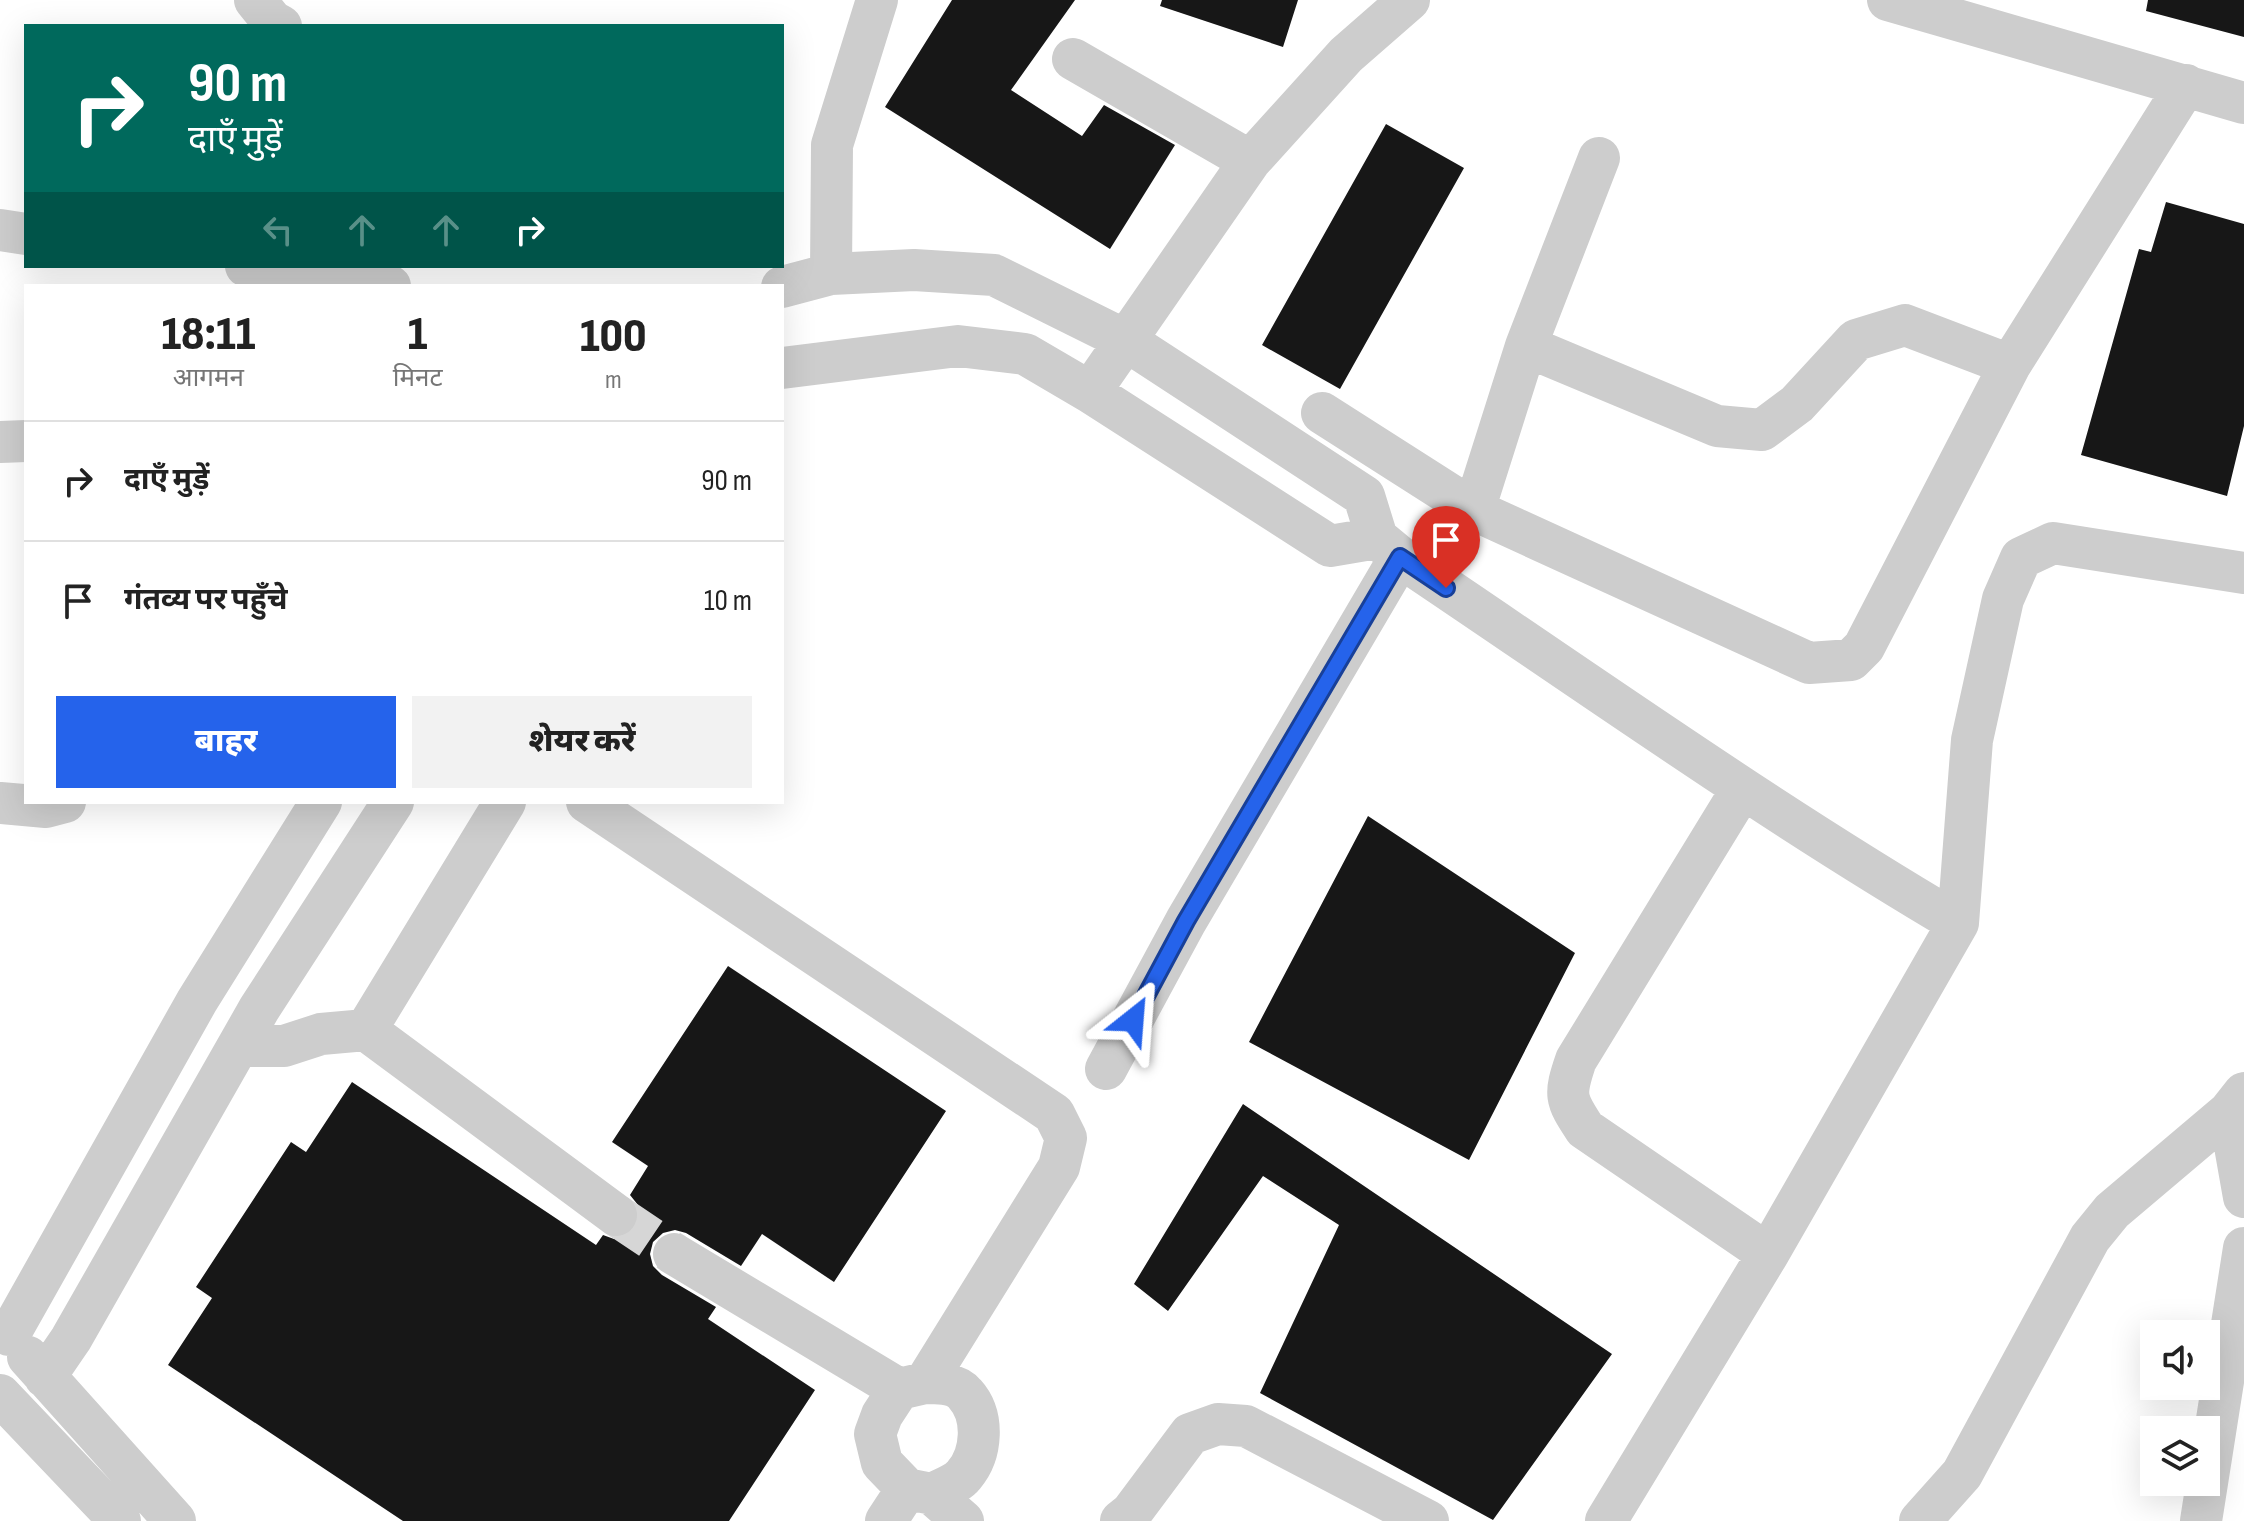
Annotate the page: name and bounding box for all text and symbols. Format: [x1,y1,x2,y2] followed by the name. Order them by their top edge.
[188,51,287,118] text: 90 m
[56,56,160,160] icon: right
[188,119,283,162] text: दाएँ मुड़ें
[256,208,300,252] icon: left
[340,208,384,252] icon: ahead
[424,208,468,252] icon: ahead
[508,208,552,252] icon: right
[161,306,255,363] text: 18:11
[408,306,427,363] text: 1
[580,308,647,365] text: 100
[173,363,244,394] text: आगमन
[393,363,443,394] text: मिनट
[605,365,622,396] text: m
[56,459,100,503] icon: right
[124,462,209,498] text: दाएँ मुड़ें
[701,463,752,499] text: 90 m
[1412,506,1480,588] pin
[1424,518,1468,562] icon: arrive
[56,579,100,623] icon: arrive
[124,582,288,618] text: गंतव्य पर पहुँचे
[704,583,752,619] text: 10 m
[56,696,396,788] button: बाहर
[412,696,752,788] button: शेयर करें
[1091,978,1175,1062] position arrow
[2140,1320,2220,1496] map controls
[2140,1320,2220,1400] button: sound
[2140,1416,2220,1496] button: layers

